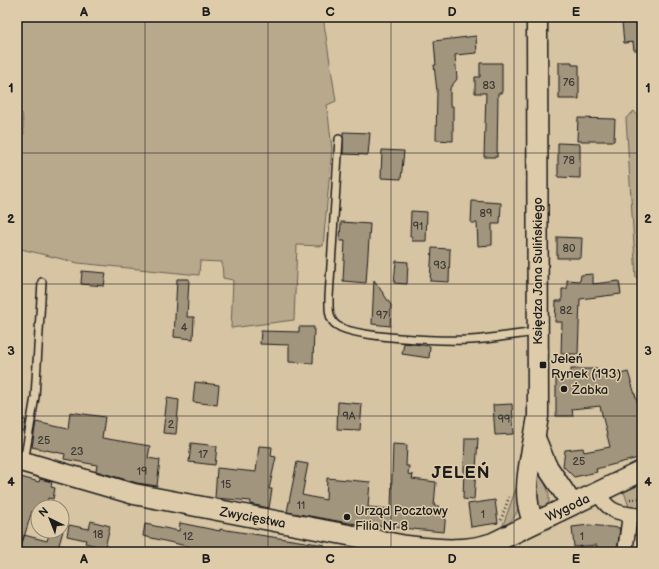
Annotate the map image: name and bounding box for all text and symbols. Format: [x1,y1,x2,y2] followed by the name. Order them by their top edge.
[79,4,88,20] text: A
[201,4,211,20] text: B
[325,4,335,20] text: C
[447,4,457,20] text: D
[572,4,581,20] text: E
[563,76,575,89] house number: 76
[482,79,496,92] house number: 83
[8,80,14,96] text: 1
[645,80,651,96] text: 1
[563,154,575,167] house number: 78
[530,197,546,345] street label: Księdza Jana Sulińskiego
[480,207,492,220] house number: 89
[7,211,15,227] text: 2
[644,211,652,227] text: 2
[413,220,423,233] house number: 91
[563,242,576,255] house number: 80
[433,259,447,272] house number: 93
[560,304,573,317] house number: 82
[376,309,388,322] house number: 97
[181,321,188,334] house number: 4
[7,343,15,359] text: 3
[644,343,652,359] text: 3
[551,351,621,382] place label: Jeleń Rynek (193)
[538,360,548,370] marker: Jeleń Rynek (193)
[571,382,608,398] place label: Żabka
[559,384,569,394] marker: Żabka
[342,410,356,423] house number: 9A
[498,413,510,426] house number: 99
[168,418,175,431] house number: 2
[38,434,50,447] house number: 25
[70,445,84,458] house number: 23
[198,448,208,461] house number: 17
[573,455,585,468] house number: 25
[432,461,490,483] district label: JELEŃ
[137,465,147,478] house number: 19
[7,474,15,490] text: 4
[644,474,652,490] text: 4
[221,478,231,491] house number: 15
[543,491,592,525] street label: Wygoda
[30,499,70,539] north arrow
[297,499,305,512] house number: 11
[218,503,287,532] street label: Zwycięstwa
[355,503,448,534] place label: Urząd Pocztowy Filia Nr 8
[36,504,51,520] text: N
[481,508,485,521] house number: 1
[342,512,352,522] marker: Urząd Pocztowy Filia Nr 8
[93,528,103,541] house number: 18
[183,530,194,543] house number: 12
[580,530,584,543] house number: 1
[79,551,88,567] text: A
[201,551,211,567] text: B
[325,551,335,567] text: C
[447,551,457,567] text: D
[572,551,581,567] text: E

